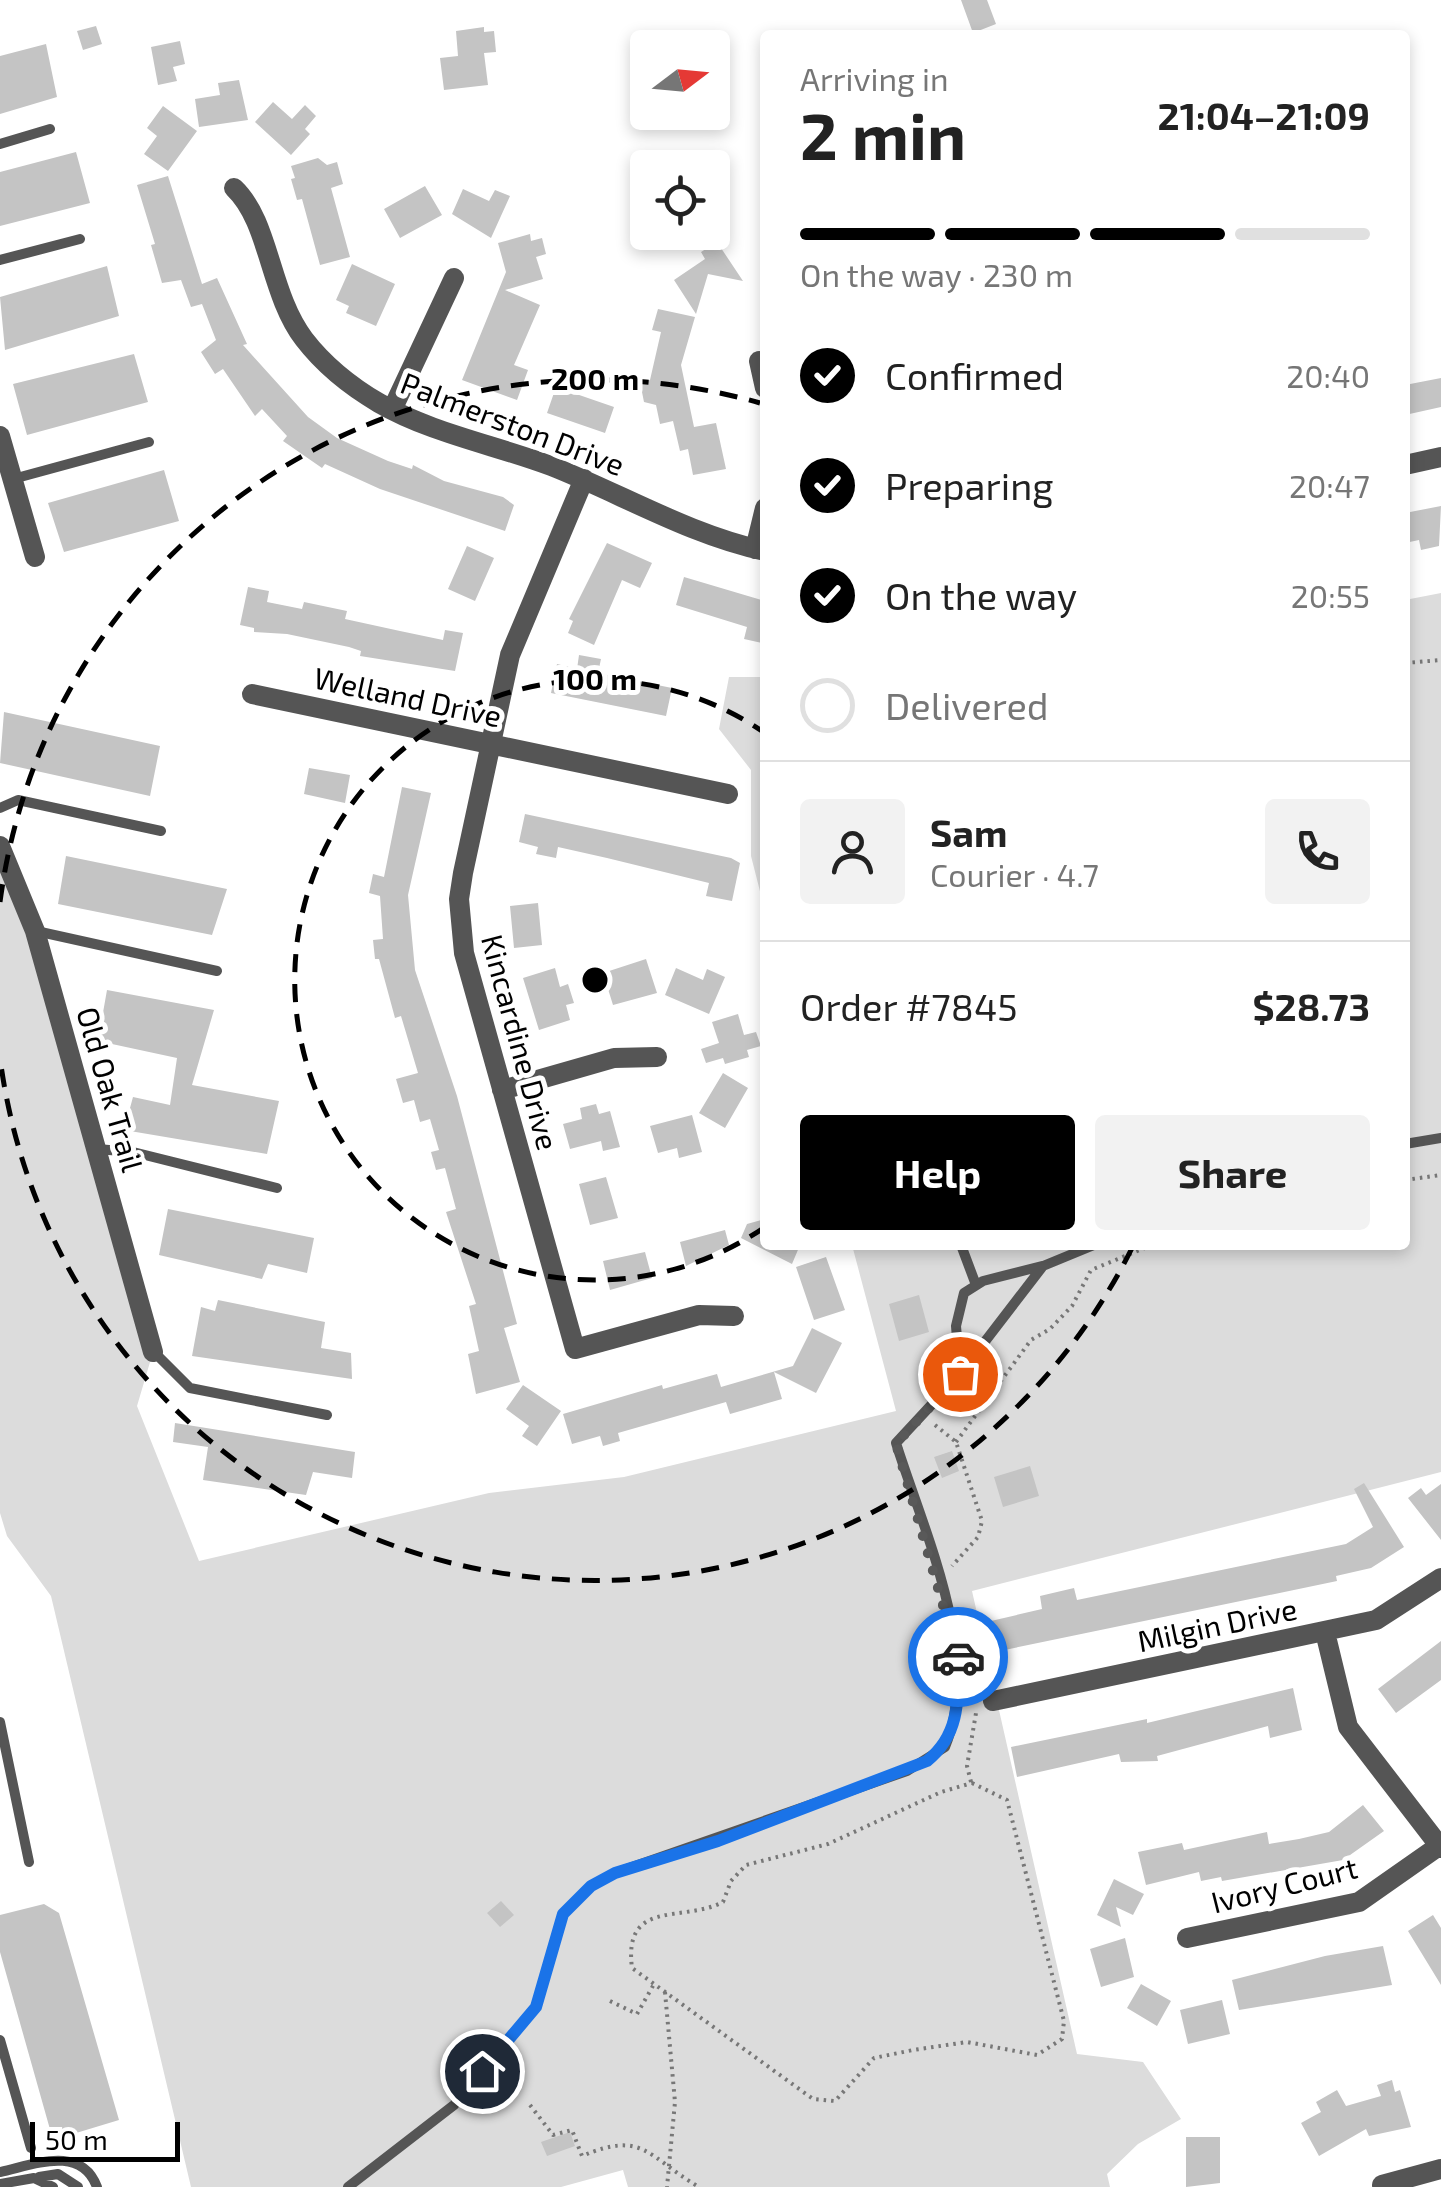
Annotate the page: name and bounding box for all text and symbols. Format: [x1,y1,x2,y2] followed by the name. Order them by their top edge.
[630,30,730,130] north arrow
[630,30,730,250] map controls
[800,59,949,97] text: Arriving in
[1158,92,1370,138] text: 21:04–21:09
[800,95,966,173] text: 2 min
[630,150,730,250] button: locate
[800,255,1073,293] text: On the way · 230 m
[800,348,855,403] icon: check
[885,352,1064,398] text: Confirmed
[1286,356,1370,394] text: 20:40
[551,360,639,396] text: 200 m
[396,364,630,482] street label: Palmerston Drive
[800,458,855,513] icon: check
[885,462,1053,508] text: Preparing
[1289,466,1370,504] text: 20:47
[800,568,855,623] icon: check
[885,572,1077,618] text: On the way
[1291,576,1370,614] text: 20:55
[311,659,505,733] street label: Welland Drive
[553,660,637,696] text: 100 m
[885,682,1049,728] text: Delivered
[800,799,905,904] button: person
[1265,799,1370,904] button: phone
[930,809,1007,855] text: Sam
[930,855,1099,893] text: Courier · 4.7
[475,930,567,1154] street label: Kincardine Drive
[577,962,613,998] centre of rings
[800,983,1018,1029] text: Order #7845
[1253,983,1370,1029] text: $28.73
[70,1002,152,1176] street label: Old Oak Trail
[800,1115,1075,1230] button: Help
[1095,1115,1370,1230] button: Share
[918,1332,1003,1417] pin
[933,1347,988,1402] icon: bag
[1134,1590,1300,1658] street label: Milgin Drive
[908,1607,1008,1707] courier
[931,1630,986,1685] icon: car
[1207,1848,1361,1920] street label: Ivory Court
[440,2029,525,2114] pin
[455,2044,510,2099] icon: home
[30,2117,180,2162] scale bar
[45,2122,108,2156] text: 50 m

